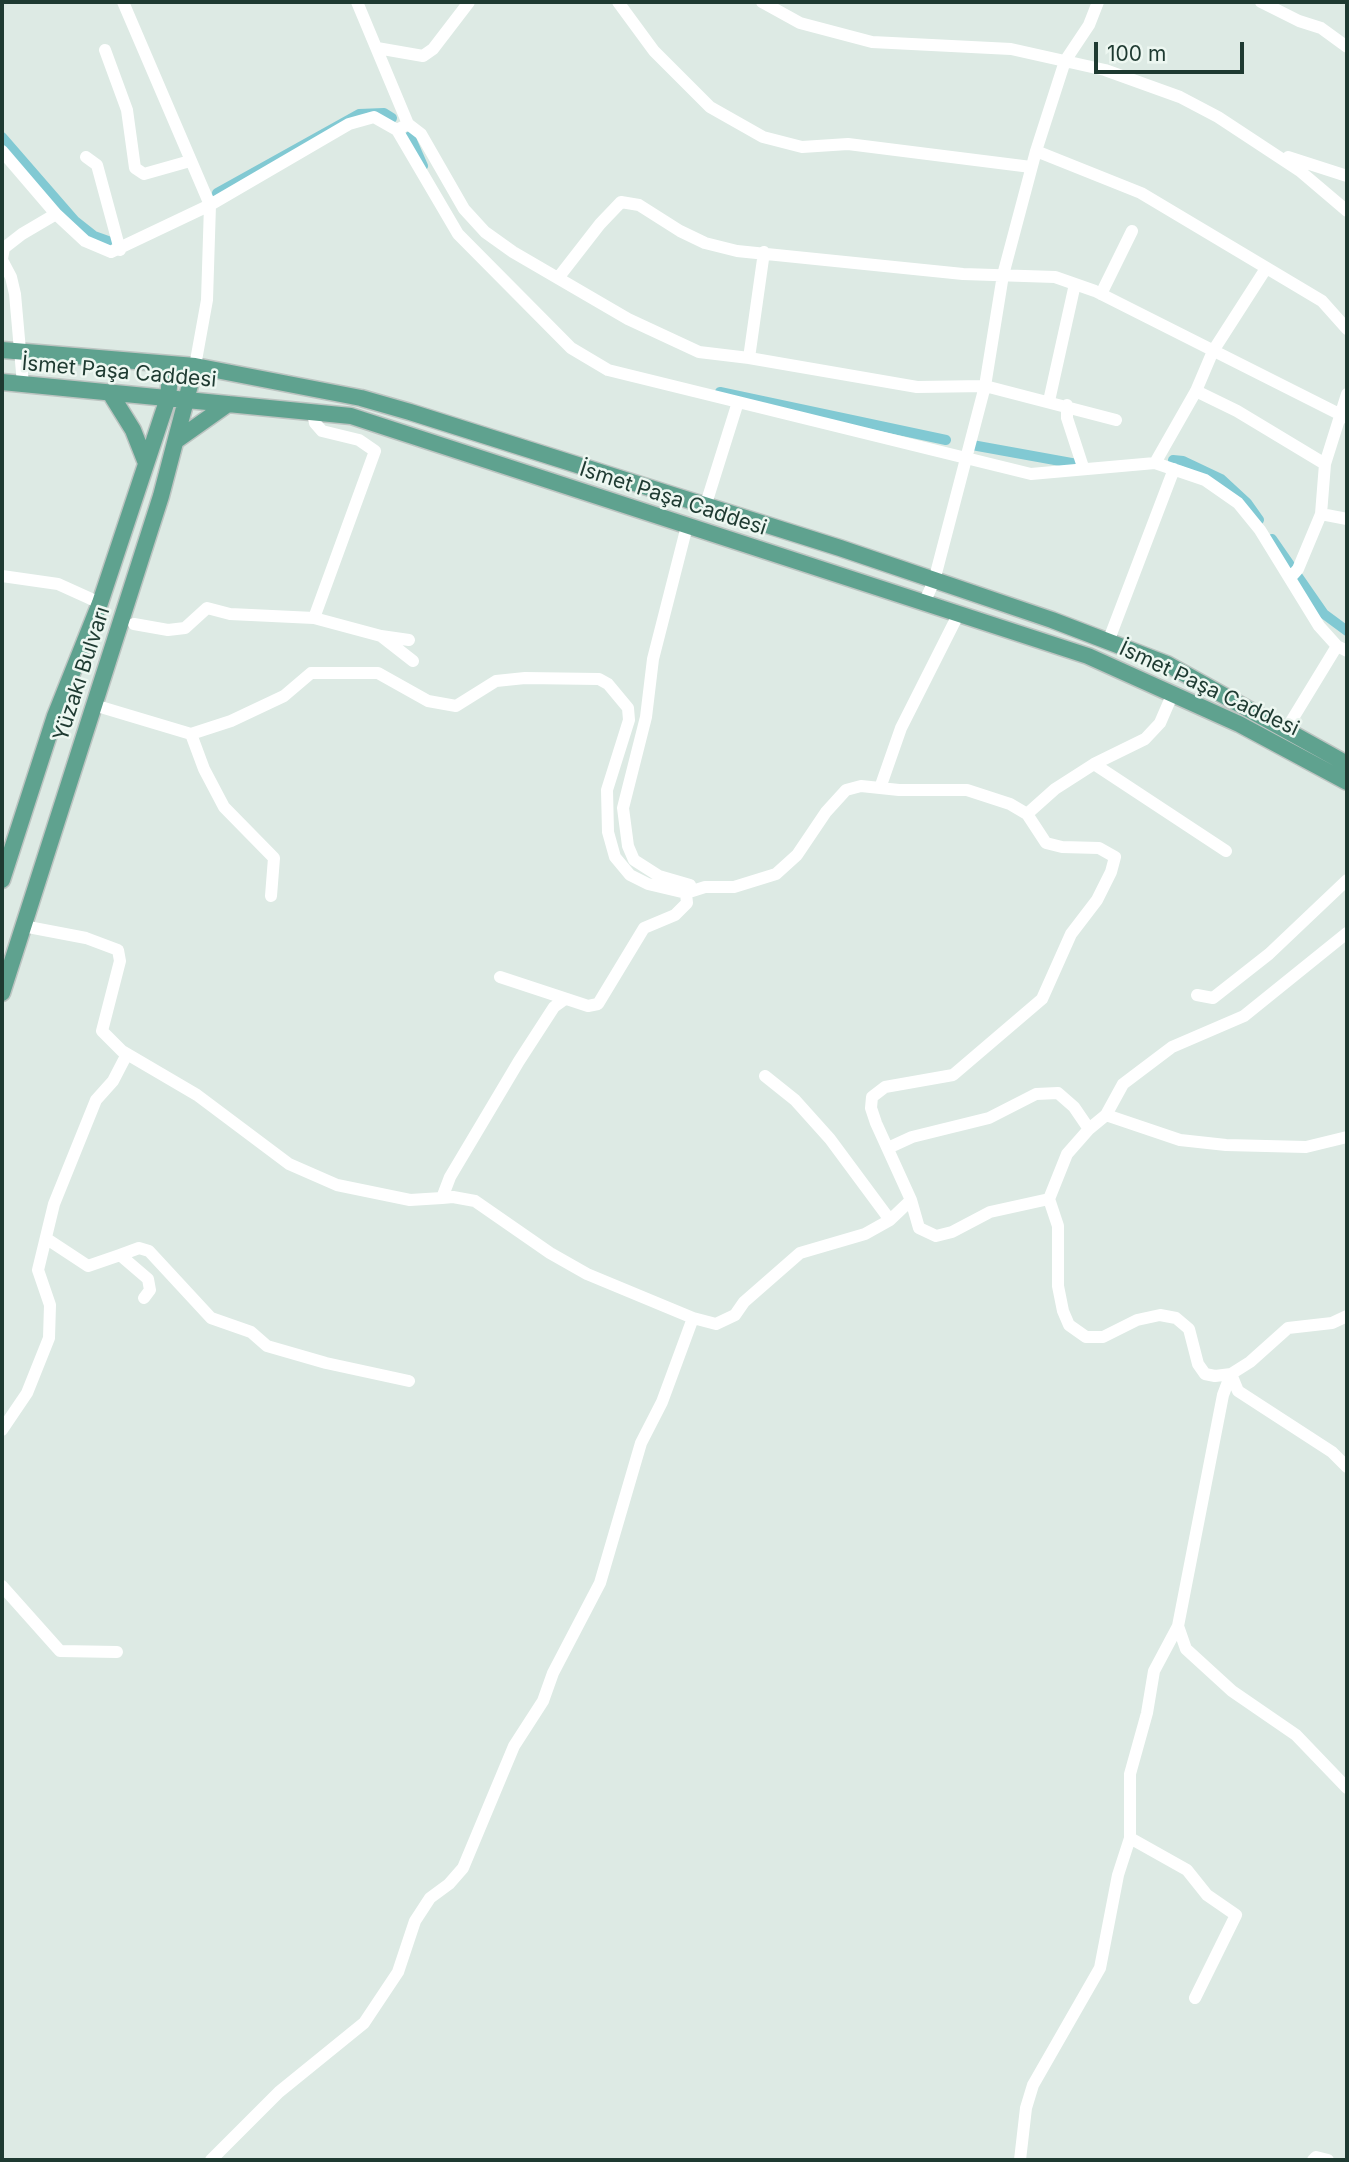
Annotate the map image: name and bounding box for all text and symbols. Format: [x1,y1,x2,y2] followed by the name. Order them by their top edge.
[1097,28,1248,72] scale bar
[1107,41,1166,66] text: 100 m
[21,351,217,393] street label: İsmet Paşa Caddesi
[576,457,770,541] street label: İsmet Paşa Caddesi
[48,604,116,744] street label: Yüzakı Bulvarı
[1115,636,1303,742] street label: İsmet Paşa Caddesi

